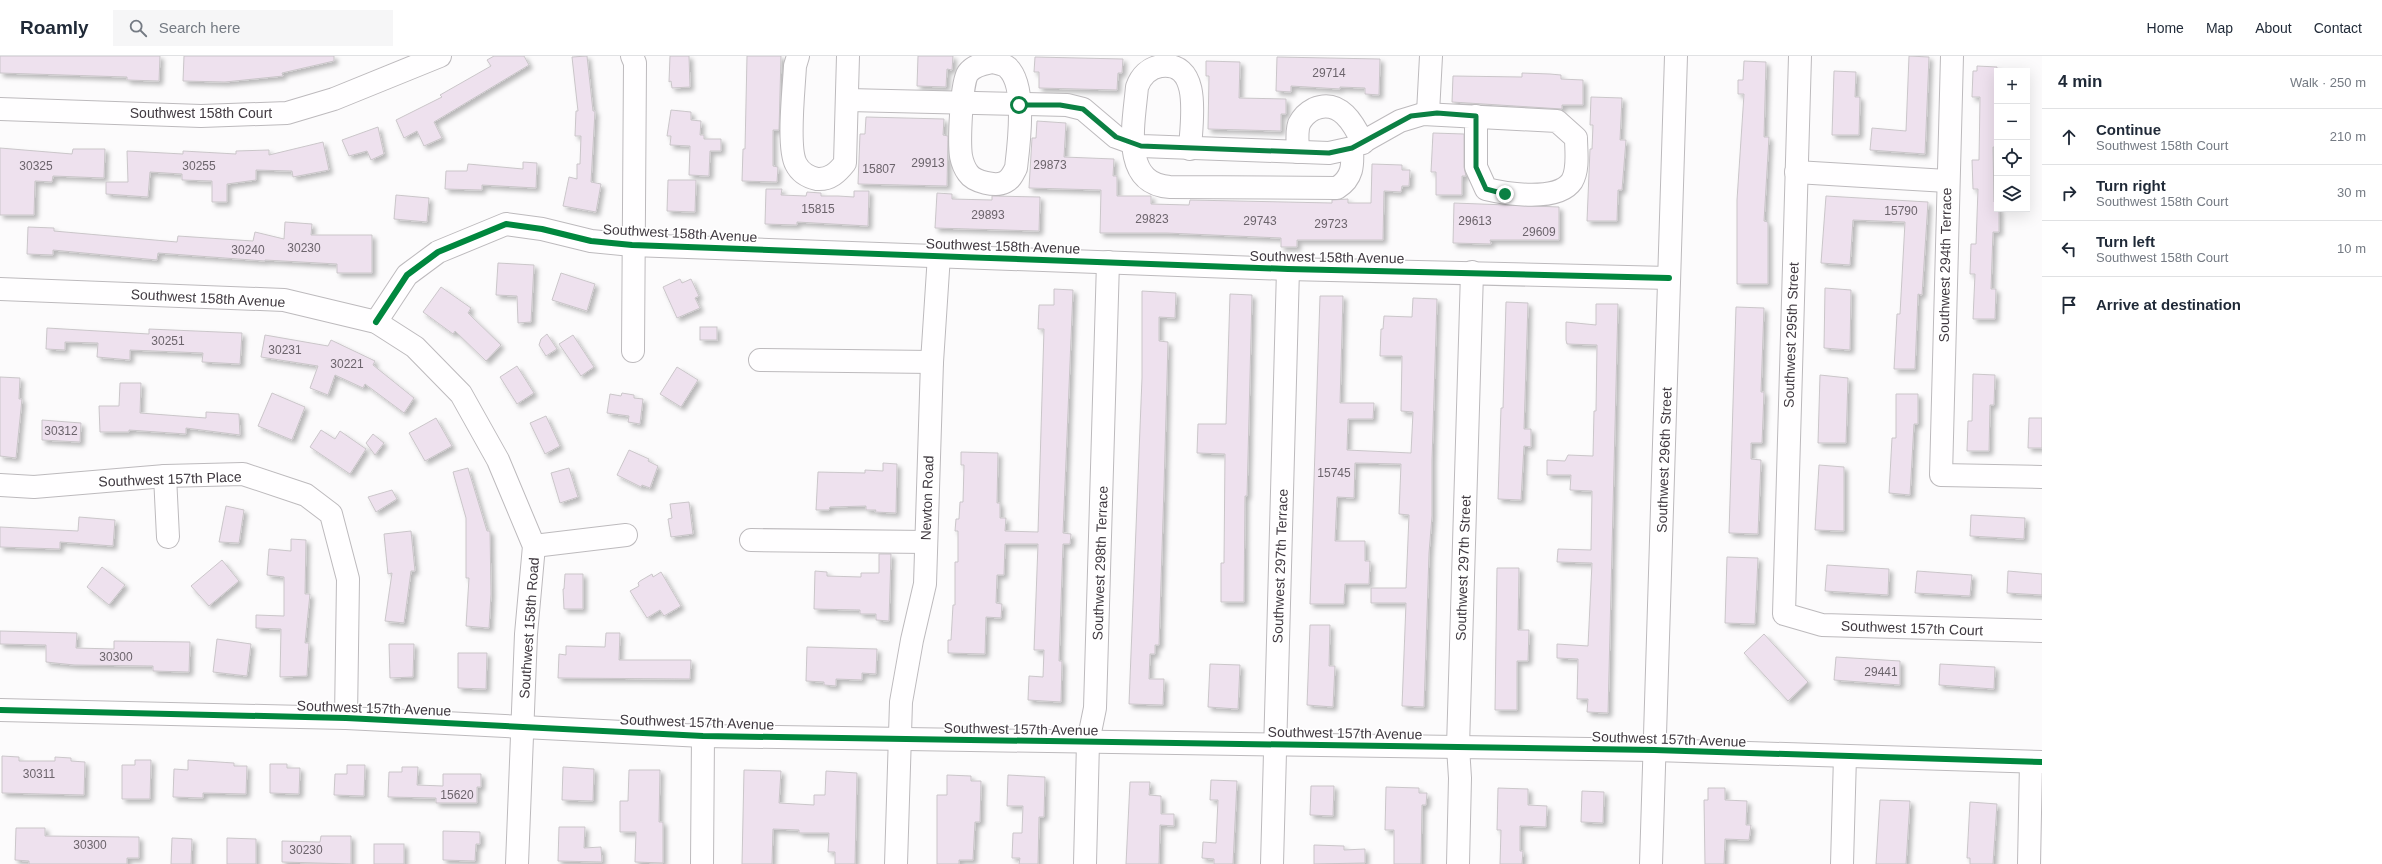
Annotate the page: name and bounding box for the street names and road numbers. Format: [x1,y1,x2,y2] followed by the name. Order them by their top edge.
[130,105,272,121] street label: Southwest 158th Court
[1936,187,1954,342] street label: Southwest 294th Terrace
[602,221,758,245] street label: Southwest 158th Avenue
[925,235,1081,257] street label: Southwest 158th Avenue
[1250,248,1405,266] street label: Southwest 158th Avenue
[1780,262,1802,408] street label: Southwest 295th Street
[130,286,286,310] street label: Southwest 158th Avenue
[1653,387,1675,533] street label: Southwest 296th Street
[918,455,936,541] street label: Newton Road
[98,468,242,489] street label: Southwest 157th Place
[1089,485,1111,641] street label: Southwest 298th Terrace
[1269,488,1291,644] street label: Southwest 297th Terrace
[1452,495,1474,641] street label: Southwest 297th Street
[516,557,542,699] street label: Southwest 158th Road
[1841,618,1984,638] street label: Southwest 157th Court
[296,697,452,719] street label: Southwest 157th Avenue
[619,711,775,733] street label: Southwest 157th Avenue
[944,720,1099,738] street label: Southwest 157th Avenue
[1268,724,1423,742] street label: Southwest 157th Avenue
[1591,728,1747,750] street label: Southwest 157th Avenue

